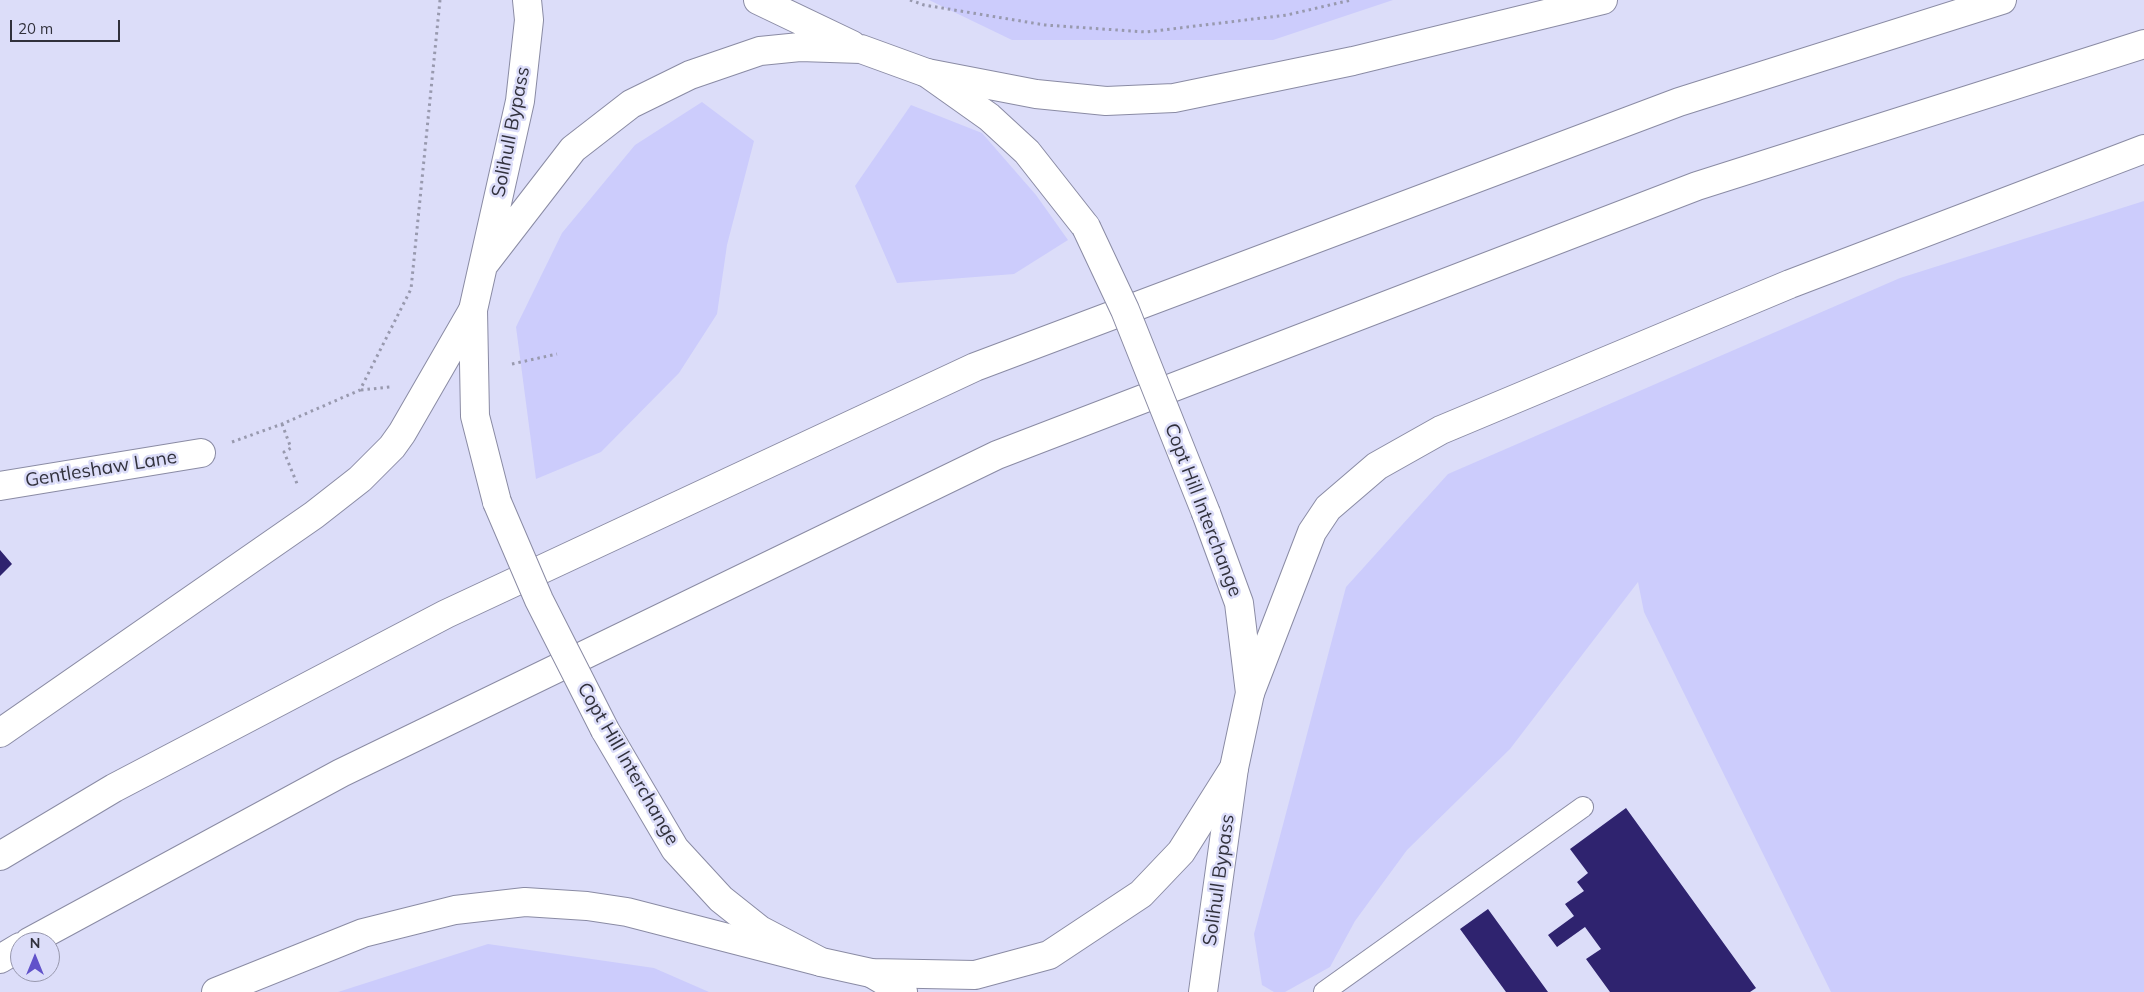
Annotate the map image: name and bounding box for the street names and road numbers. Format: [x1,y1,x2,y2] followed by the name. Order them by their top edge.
[487,65,535,199] street label: Solihull Bypass
[1159,420,1247,600] street label: Copt Hill Interchange
[23,446,179,492] street label: Gentleshaw Lane
[572,679,684,849] street label: Copt Hill Interchange
[1198,813,1240,947] street label: Solihull Bypass

